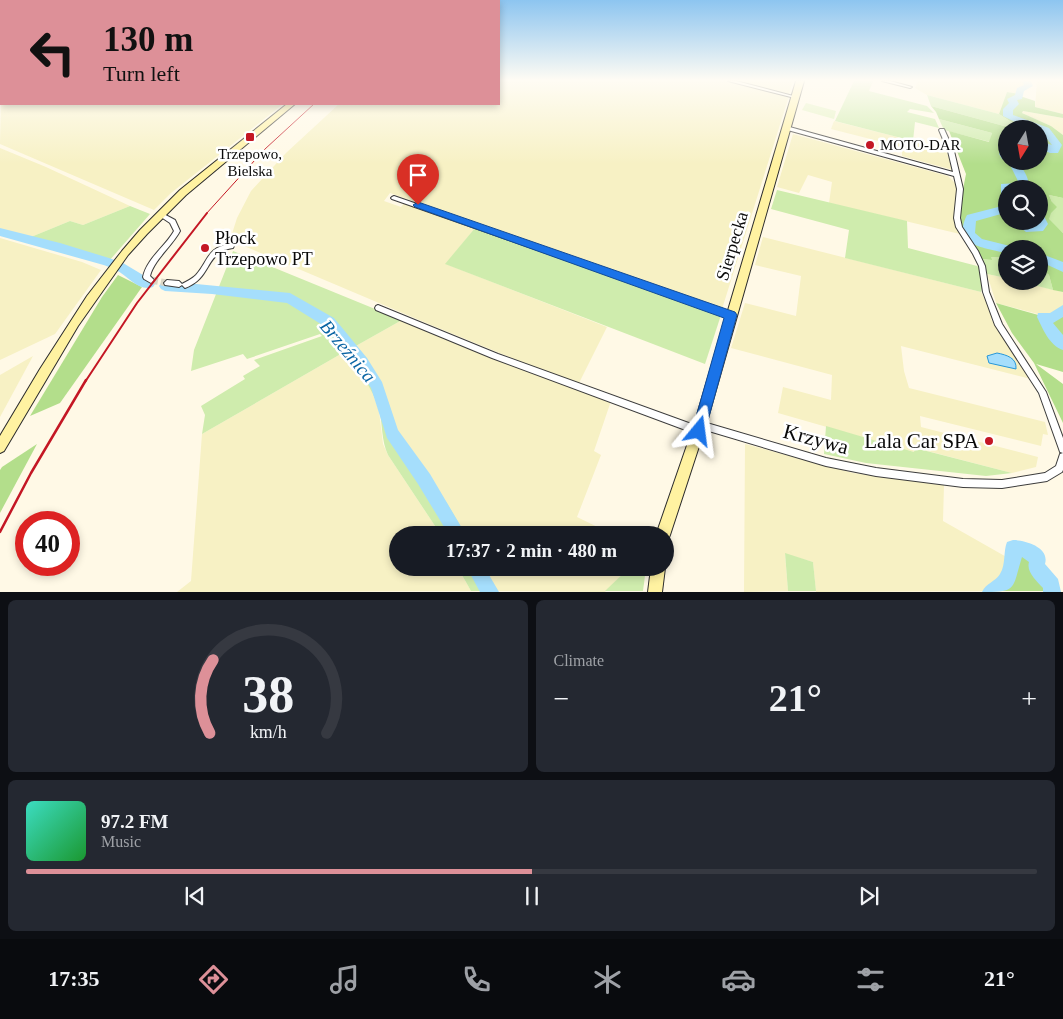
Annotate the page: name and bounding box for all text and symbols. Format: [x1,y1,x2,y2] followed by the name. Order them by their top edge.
[20,20,85,85] icon: left
[103,20,193,59] text: 130 m
[103,61,180,86] text: Turn left
[998,120,1048,170] north arrow
[998,120,1048,290] map controls
[244,131,256,143] marker: Trzepowo, Bielska
[880,137,961,153] place label: MOTO-DAR
[864,139,876,151] marker: MOTO-DAR
[218,146,282,179] place label: Trzepowo, Bielska
[397,154,439,205] pin
[404,161,432,189] icon: arrive
[998,180,1048,230] button: search
[712,209,752,283] street label: Sierpecka
[215,228,313,269] place label: Płock Trzepowo PT
[998,240,1048,290] button: layers
[199,242,211,254] marker: Płock Trzepowo PT
[316,316,380,386] water label: Brzeźnica
[672,404,724,456] position arrow
[781,419,852,459] street label: Krzywa
[864,429,980,453] place label: Lala Car SPA
[983,435,995,447] marker: Lala Car SPA
[15,511,80,576] speed limit sign: 40
[446,540,617,561] text: 17:37 · 2 min · 480 m
[554,652,604,669] text: Climate
[242,666,294,723] text: 38
[769,677,822,719] text: 21°
[554,683,569,714] text: −
[1021,683,1037,714] text: +
[249,722,286,742] text: km/h
[101,811,169,832] text: 97.2 FM
[101,833,141,850] text: Music
[181,882,209,910] icon: previous
[518,882,546,910] icon: pause
[855,882,883,910] icon: next
[196,962,231,997] icon: directions
[327,962,362,997] icon: music
[459,962,494,997] icon: phone
[590,962,625,997] icon: climate
[721,962,756,997] icon: car
[853,962,888,997] icon: filters
[48,966,100,991] text: 17:35
[984,966,1015,991] text: 21°

